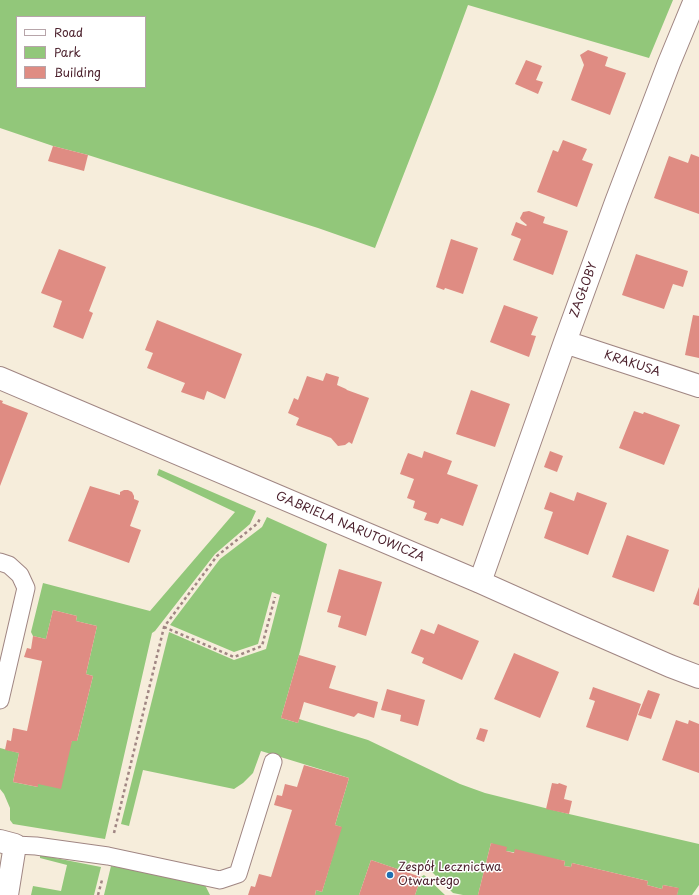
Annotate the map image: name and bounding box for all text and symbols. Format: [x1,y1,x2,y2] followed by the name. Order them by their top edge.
[16,16,146,88] legend
[54,23,83,41] text: Road
[54,43,81,61] text: Park
[54,63,101,81] text: Building
[567,260,601,320] street label: ZAGŁOBY
[602,348,662,380] street label: KRAKUSA
[273,489,427,565] street label: GABRIELA NARUTOWICZA
[398,861,502,889] place label: Zespół Lecznictwa Otwartego
[385,870,395,880] marker: Zespół Lecznictwa Otwartego

